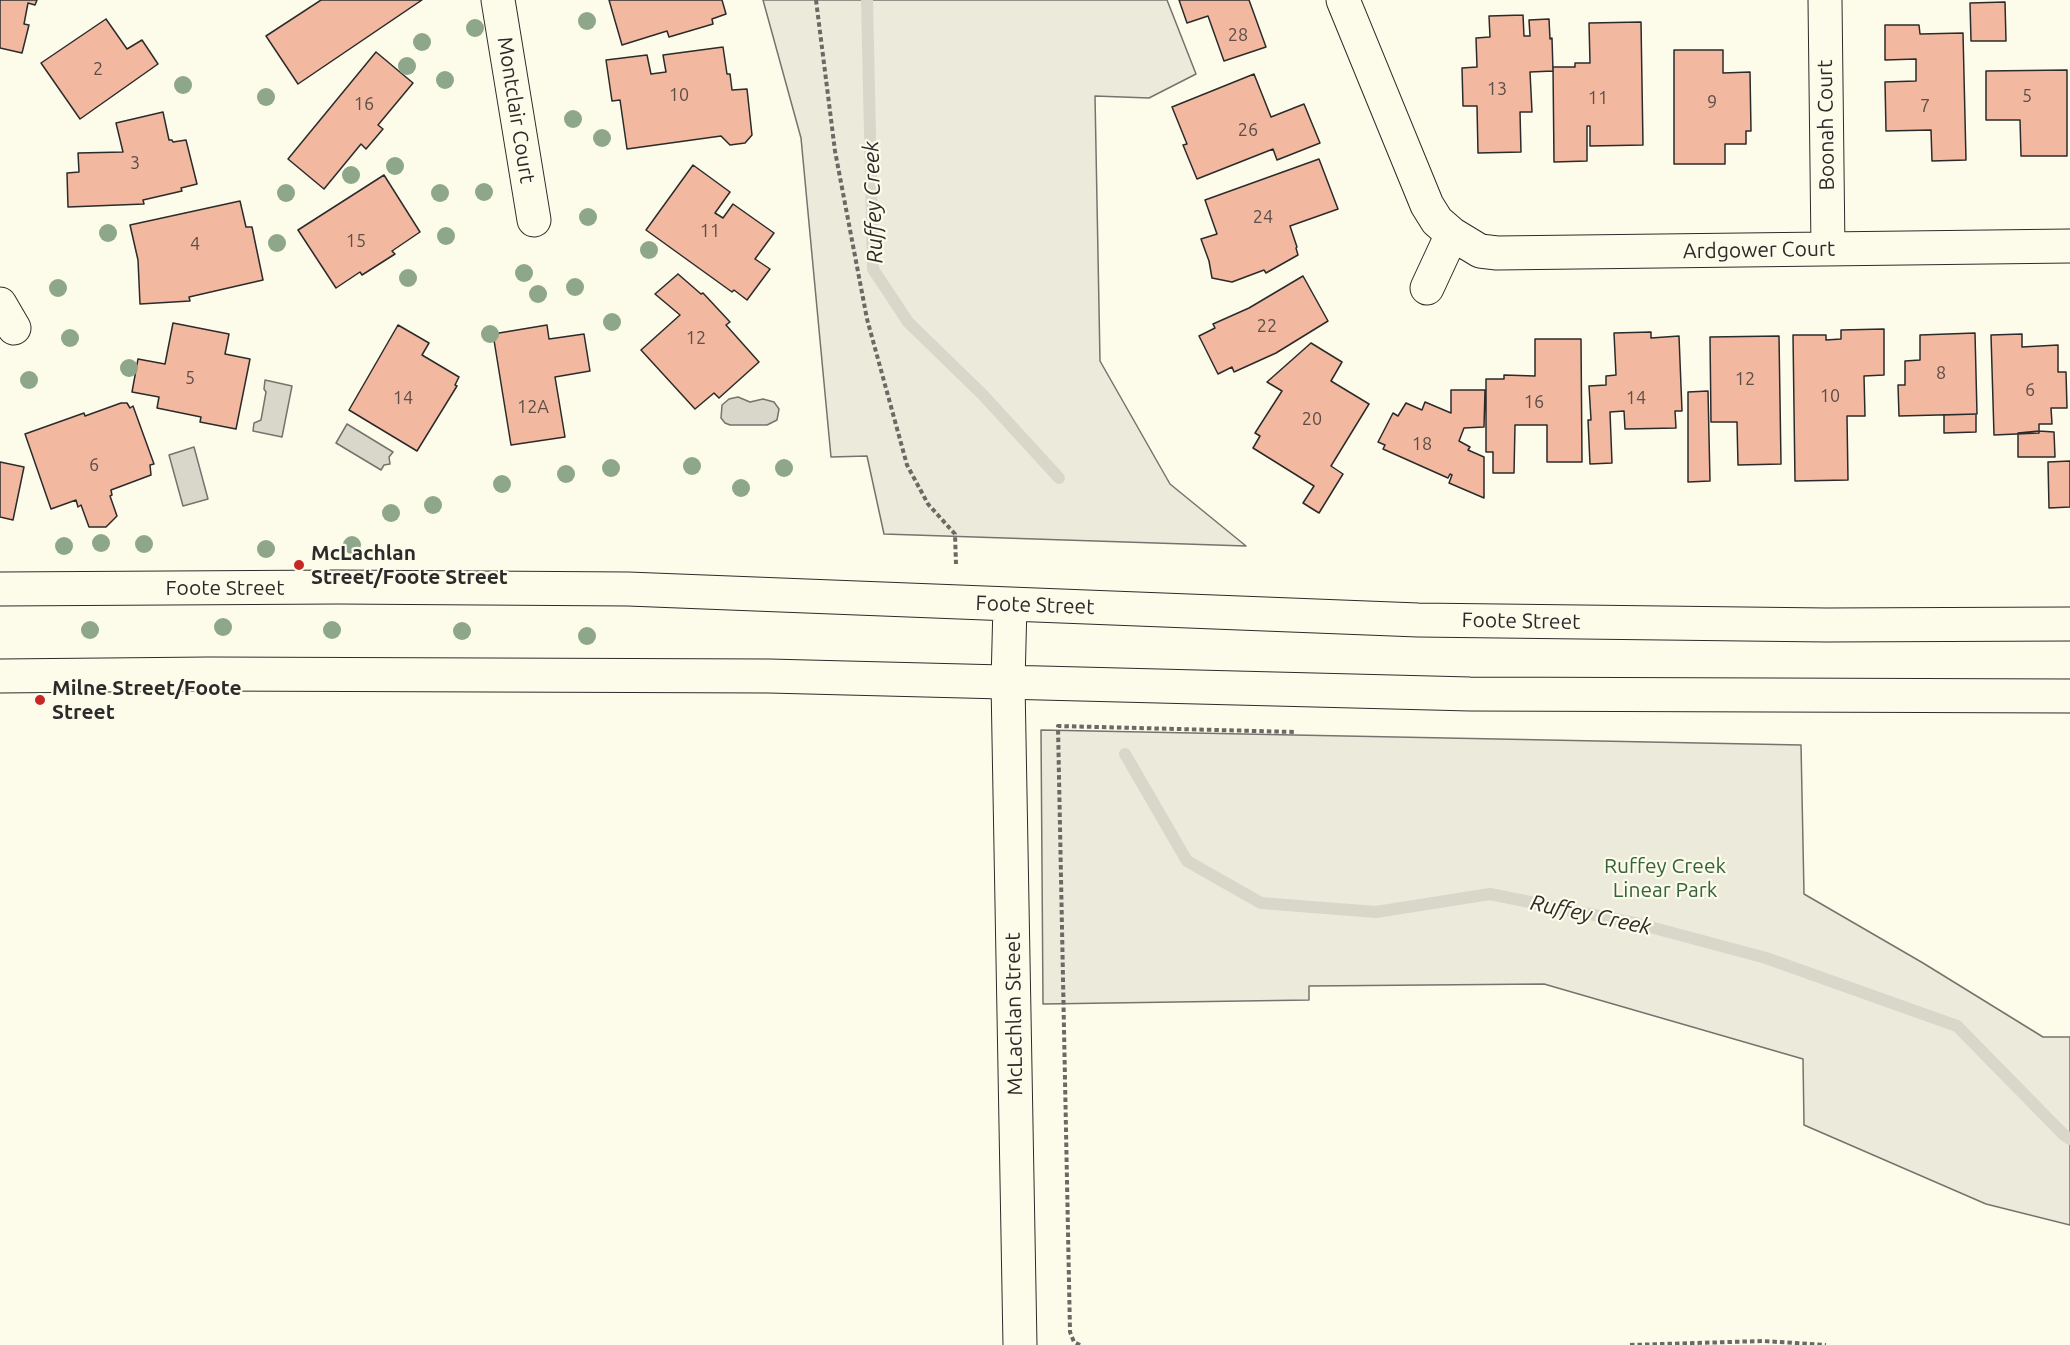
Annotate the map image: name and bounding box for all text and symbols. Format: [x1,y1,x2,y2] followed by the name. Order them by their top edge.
[1228,24,1248,46] house number: 28
[492,35,540,185] street label: Montclair Court
[93,58,103,80] house number: 2
[1812,59,1840,191] street label: Boonah Court
[1487,78,1507,100] house number: 13
[669,84,689,106] house number: 10
[2022,85,2032,107] house number: 5
[1588,87,1608,109] house number: 11
[1707,91,1717,113] house number: 9
[354,93,374,115] house number: 16
[1920,95,1930,117] house number: 7
[1238,119,1258,141] house number: 26
[858,140,888,264] water label: Ruffey Creek
[130,152,140,174] house number: 3
[1253,206,1273,228] house number: 24
[700,220,720,242] house number: 11
[346,230,366,252] house number: 15
[190,233,200,255] house number: 4
[1683,236,1835,264] street label: Ardgower Court
[1257,315,1277,337] house number: 22
[686,327,706,349] house number: 12
[1936,362,1946,384] house number: 8
[185,367,195,389] house number: 5
[1735,368,1755,390] house number: 12
[2025,379,2035,401] house number: 6
[1820,385,1840,407] house number: 10
[393,387,413,409] house number: 14
[1626,387,1646,409] house number: 14
[1524,391,1544,413] house number: 16
[517,396,549,418] house number: 12A
[1302,408,1322,430] house number: 20
[1412,433,1432,455] house number: 18
[89,454,99,476] house number: 6
[311,540,508,590] place label: McLachlan Street/Foote Street
[292,558,306,572] marker: McLachlan Street/Foote Street
[166,575,284,601] street label: Foote Street
[975,590,1095,620] street label: Foote Street
[1461,607,1581,635] street label: Foote Street
[52,675,242,725] place label: Milne Street/Foote Street
[33,693,47,707] marker: Milne Street/Foote Street
[1604,853,1726,903] park label: Ruffey Creek Linear Park
[1528,889,1654,941] water label: Ruffey Creek
[1000,932,1028,1096] street label: McLachlan Street

